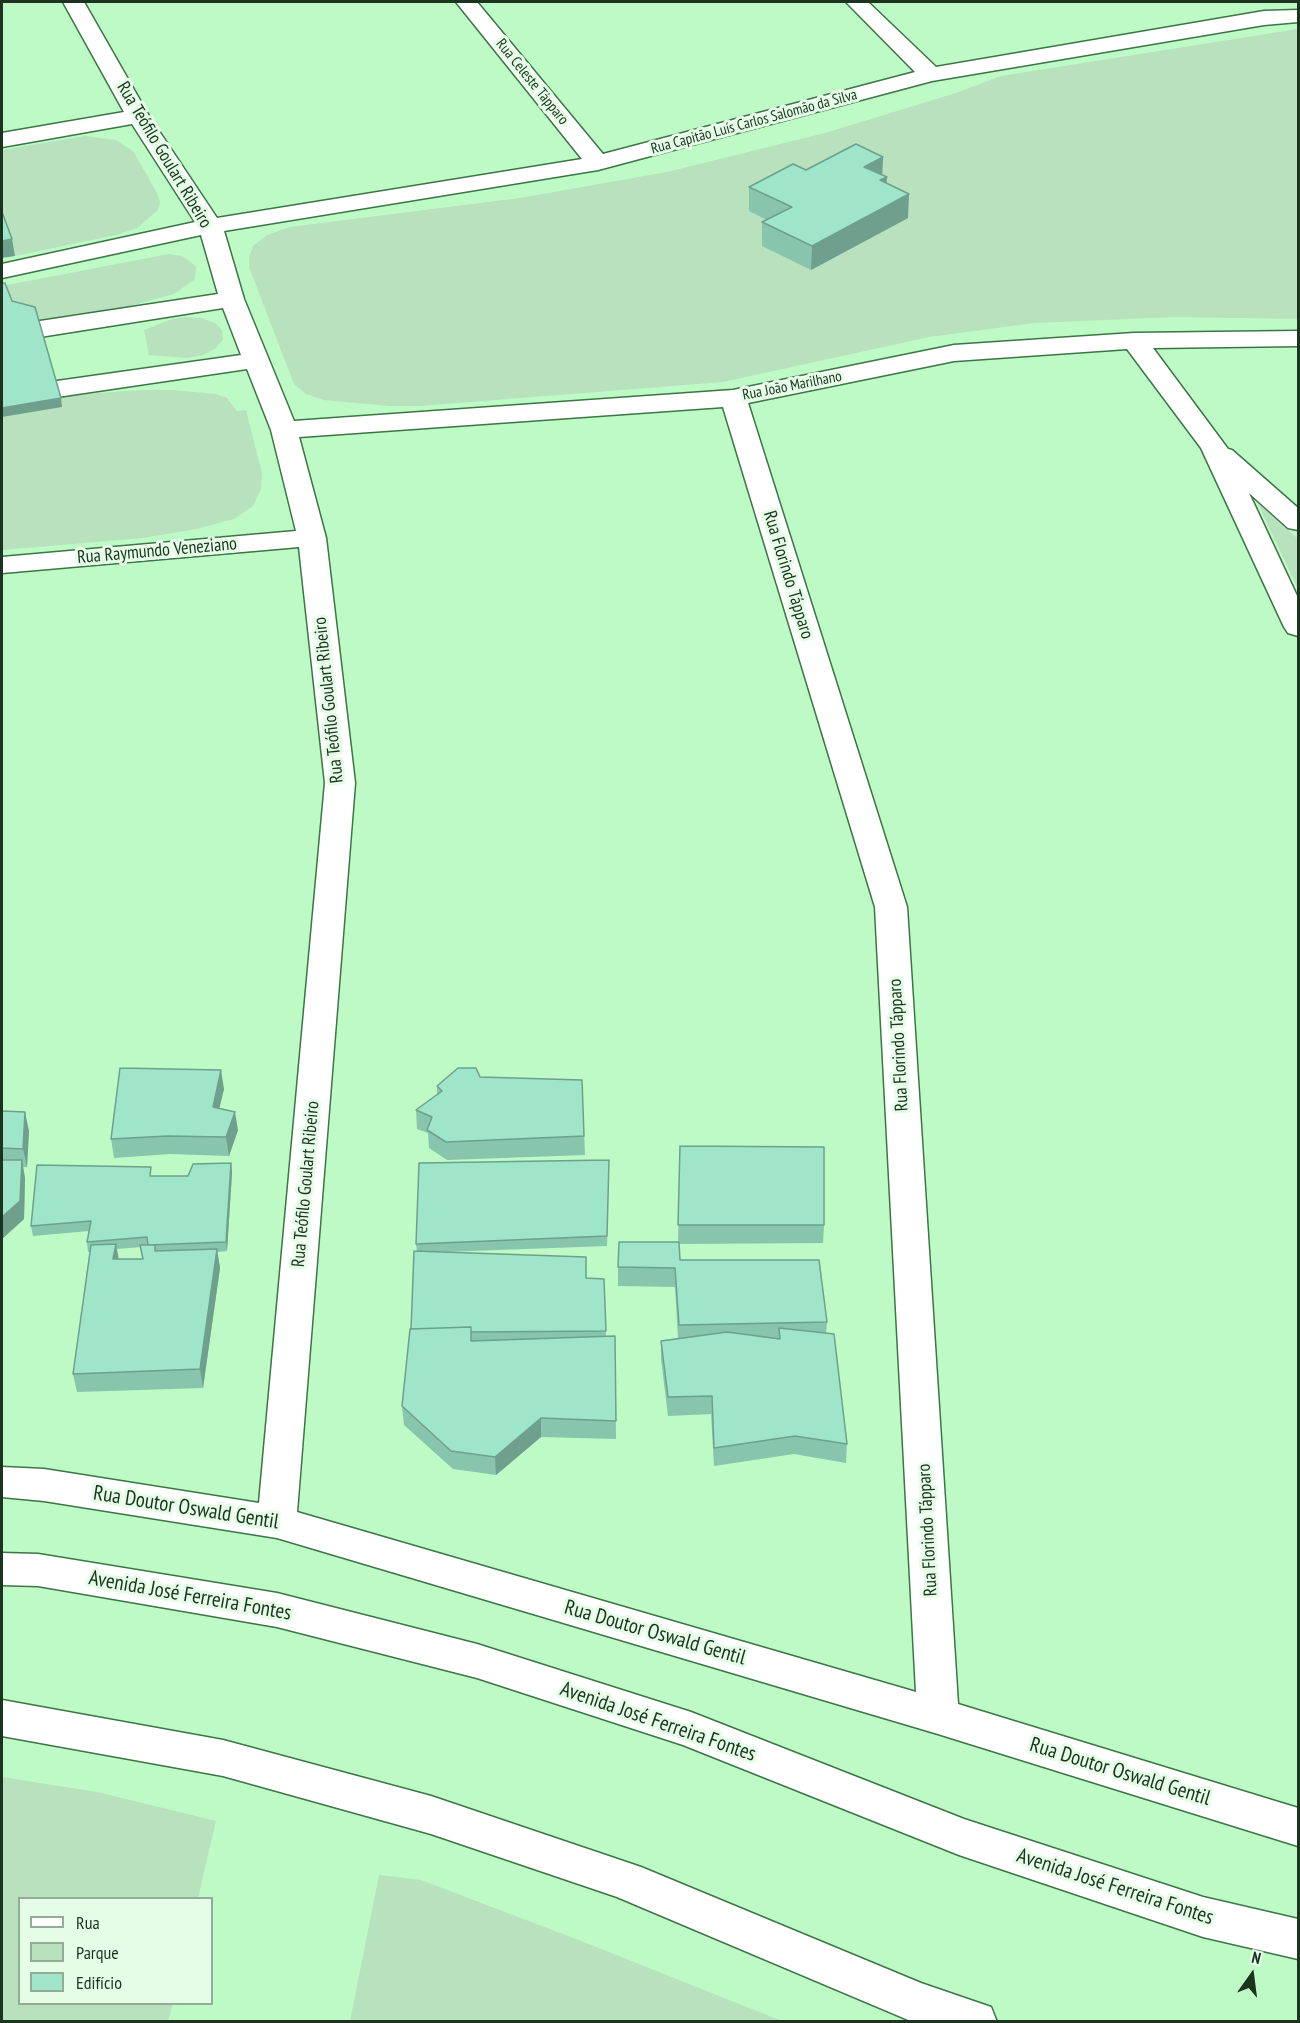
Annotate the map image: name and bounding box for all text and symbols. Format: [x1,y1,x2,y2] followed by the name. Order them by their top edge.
[492,35,572,129] street label: Rua Celeste Tápparo
[112,78,216,232] street label: Rua Teófilo Goulart Ribeiro
[649,86,859,158] street label: Rua Capitão Luís Carlos Salomão da Silva
[741,368,843,404] street label: Rua João Marilhano
[758,508,818,642] street label: Rua Florindo Tápparo
[76,533,238,569] street label: Rua Raymundo Veneziano
[310,616,348,784] street label: Rua Teófilo Goulart Ribeiro
[885,978,913,1112] street label: Rua Florindo Tápparo
[288,1100,324,1268] street label: Rua Teófilo Goulart Ribeiro
[914,1463,942,1597] street label: Rua Florindo Tápparo
[91,1481,281,1535] street label: Rua Doutor Oswald Gentil
[87,1566,293,1626] street label: Avenida José Ferreira Fontes
[561,1595,749,1671] street label: Rua Doutor Oswald Gentil
[557,1677,759,1767] street label: Avenida José Ferreira Fontes
[1027,1733,1213,1811] street label: Rua Doutor Oswald Gentil
[1014,1843,1216,1931] street label: Avenida José Ferreira Fontes
[18,1897,213,2005] legend
[76,1911,100,1934] text: Rua
[76,1941,119,1964] text: Parque
[1222,1945,1282,2005] north arrow
[1250,1947,1263,1968] text: N
[76,1971,122,1994] text: Edifício

